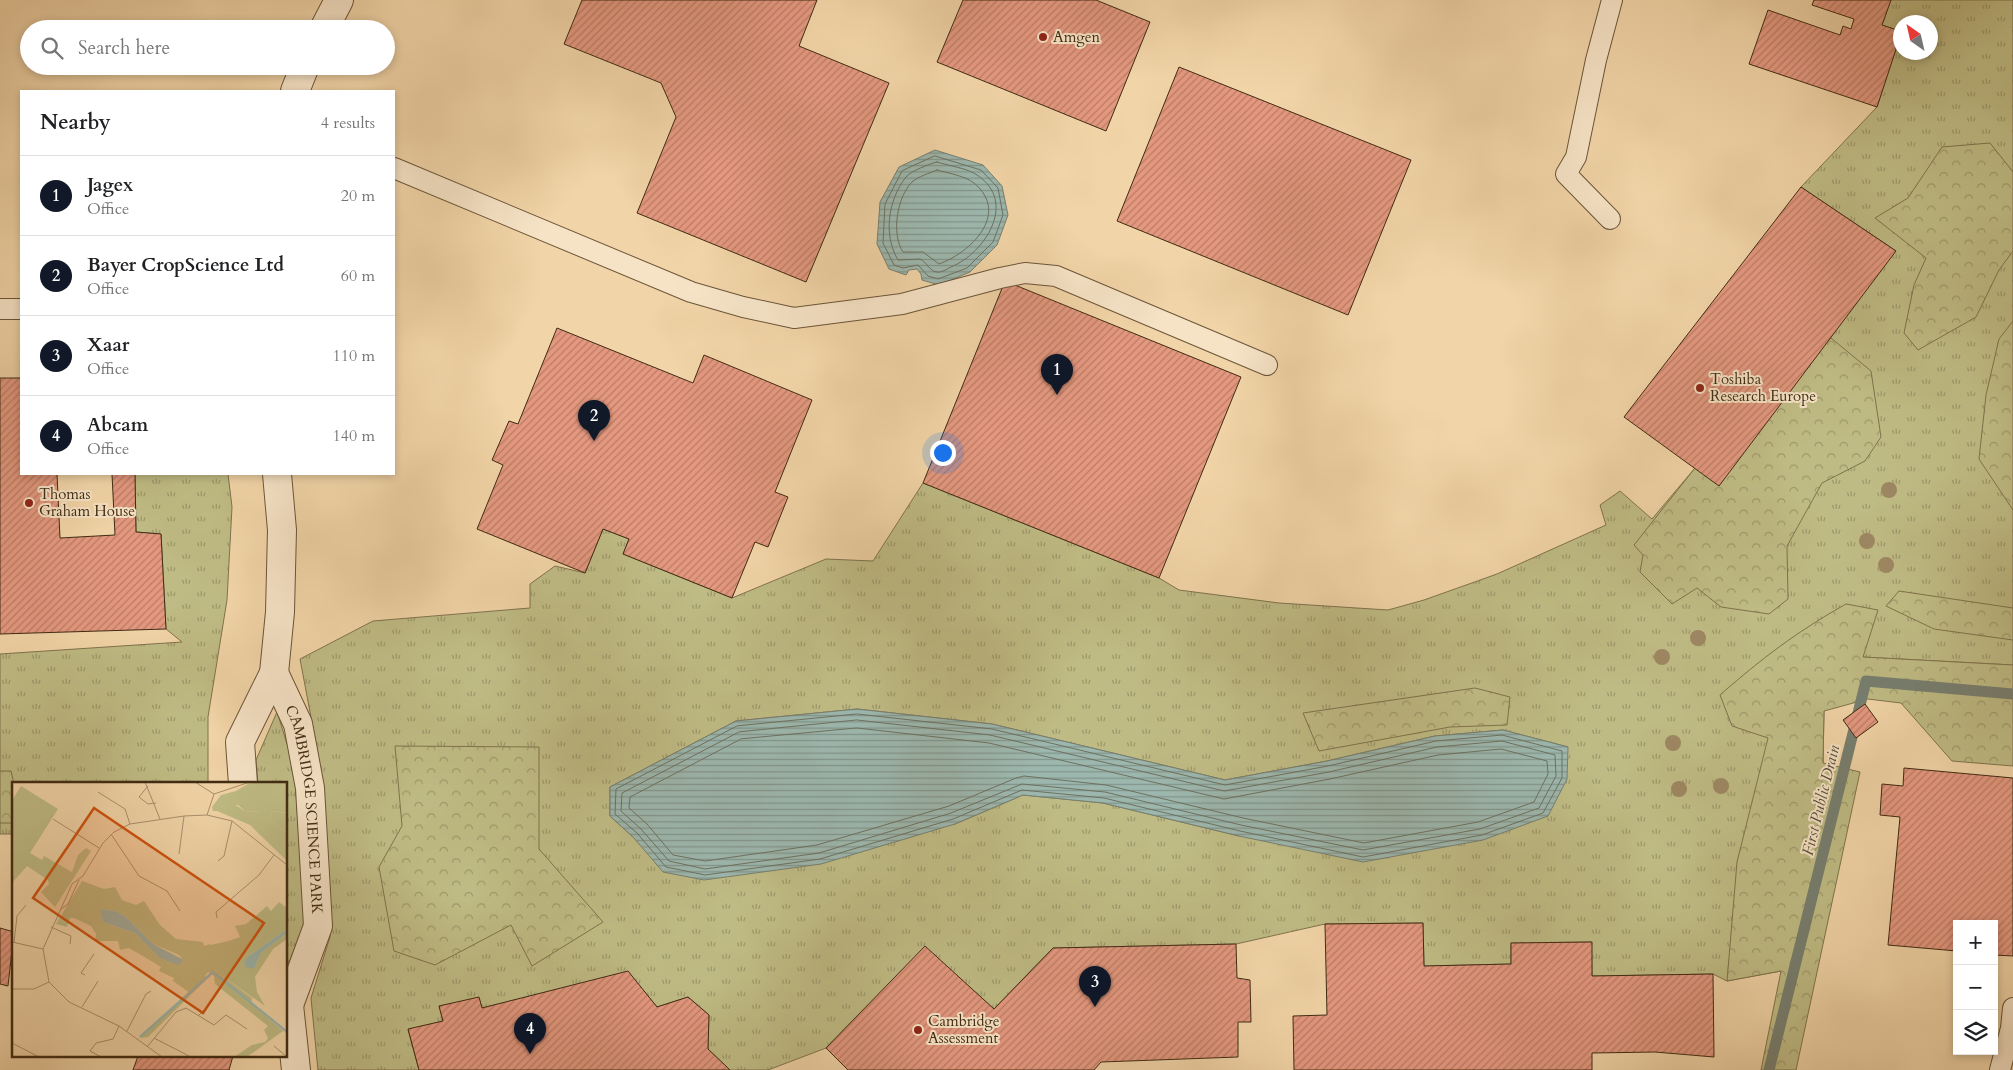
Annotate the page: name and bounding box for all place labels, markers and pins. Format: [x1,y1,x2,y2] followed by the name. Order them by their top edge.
[1053,27,1101,47] place label: Amgen
[1037,31,1049,43] marker: Amgen
[1041,354,1073,395] pin: 1
[1710,369,1816,406] place label: Toshiba Research Europe
[1694,382,1706,394] marker: Toshiba Research Europe
[578,400,610,441] pin: 2
[39,484,135,521] place label: Thomas Graham House
[23,497,35,509] marker: Thomas Graham House
[1079,966,1111,1007] pin: 3
[928,1011,1000,1048] place label: Cambridge Assessment
[514,1013,546,1054] pin: 4
[912,1024,924,1036] marker: Cambridge Assessment

